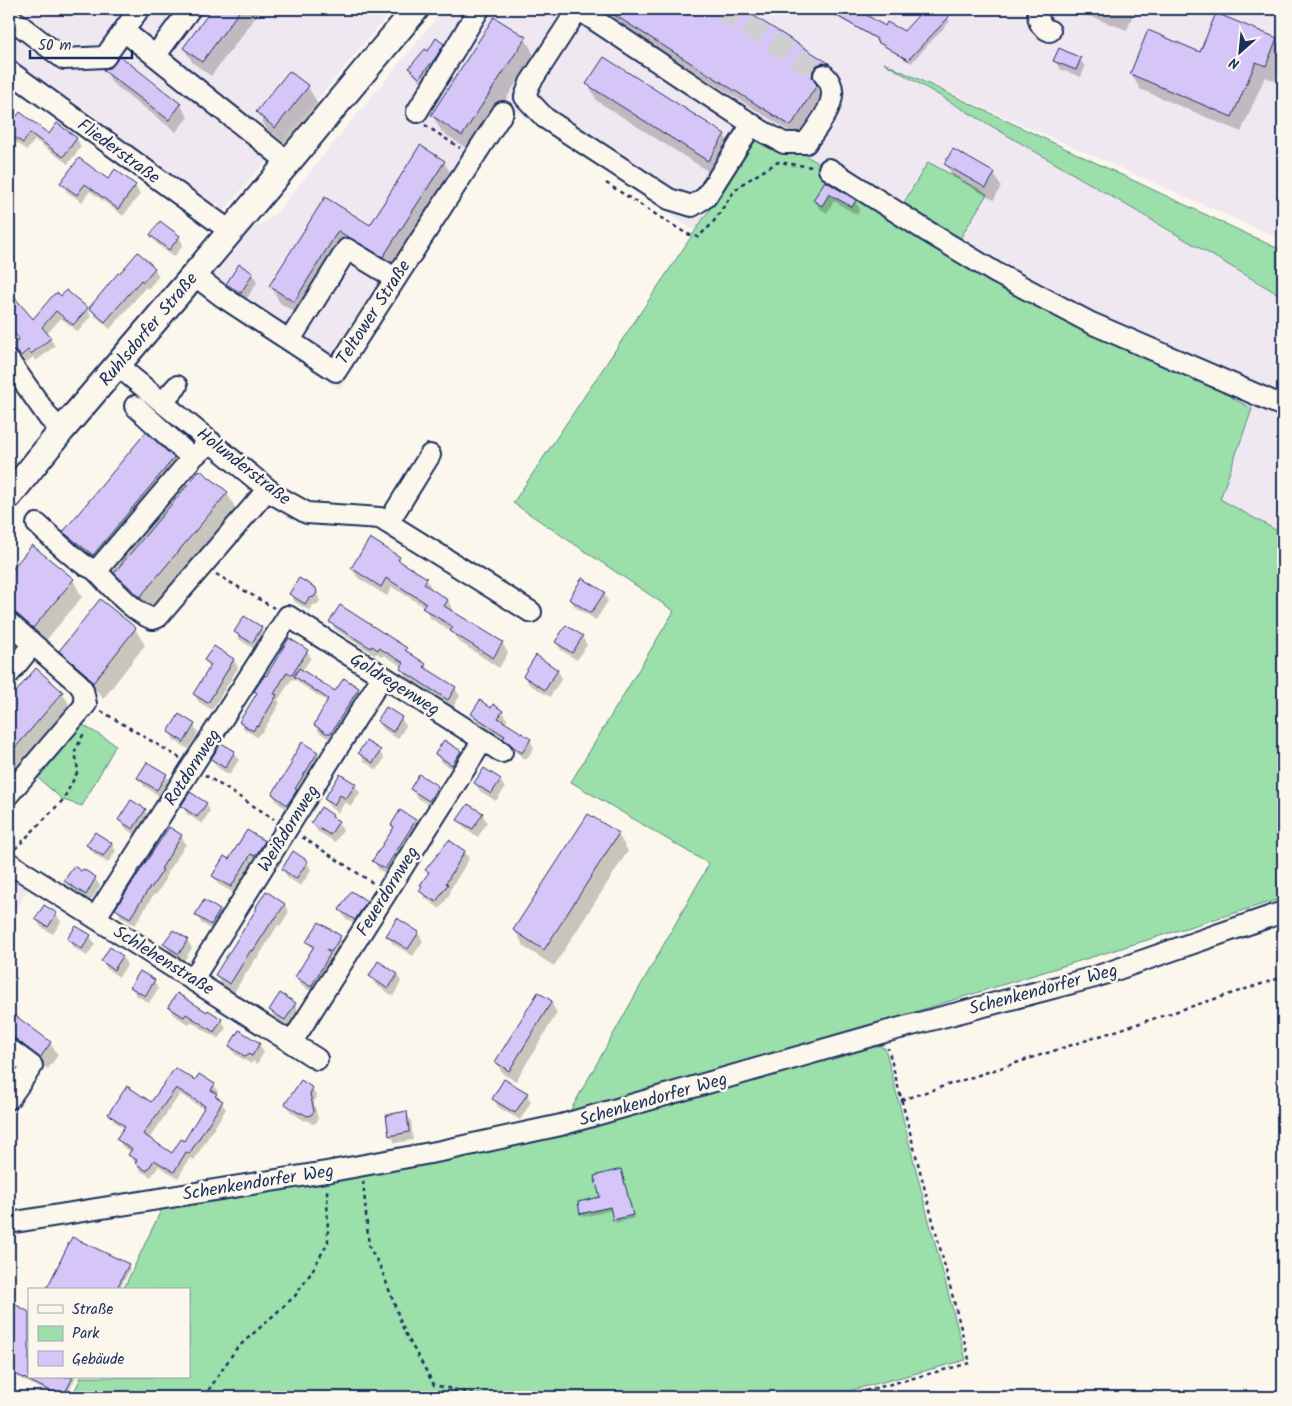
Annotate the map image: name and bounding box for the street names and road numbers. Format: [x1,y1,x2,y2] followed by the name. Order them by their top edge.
[70,112,166,192] street label: Fliederstraße
[329,255,419,371] street label: Teltower Straße
[93,266,206,394] street label: Ruhlsdorfer Straße
[189,421,297,514] street label: Holunderstraße
[343,646,445,724] street label: Goldregenweg
[157,723,229,812] street label: Rotdornweg
[251,779,328,878] street label: Weißdornweg
[349,841,428,943] street label: Feuerdornweg
[107,919,220,1004] street label: Schlehenstraße
[966,957,1121,1024] street label: Schenkendorfer Weg
[576,1065,731,1135] street label: Schenkendorfer Weg
[180,1157,336,1210] street label: Schenkendorfer Weg

